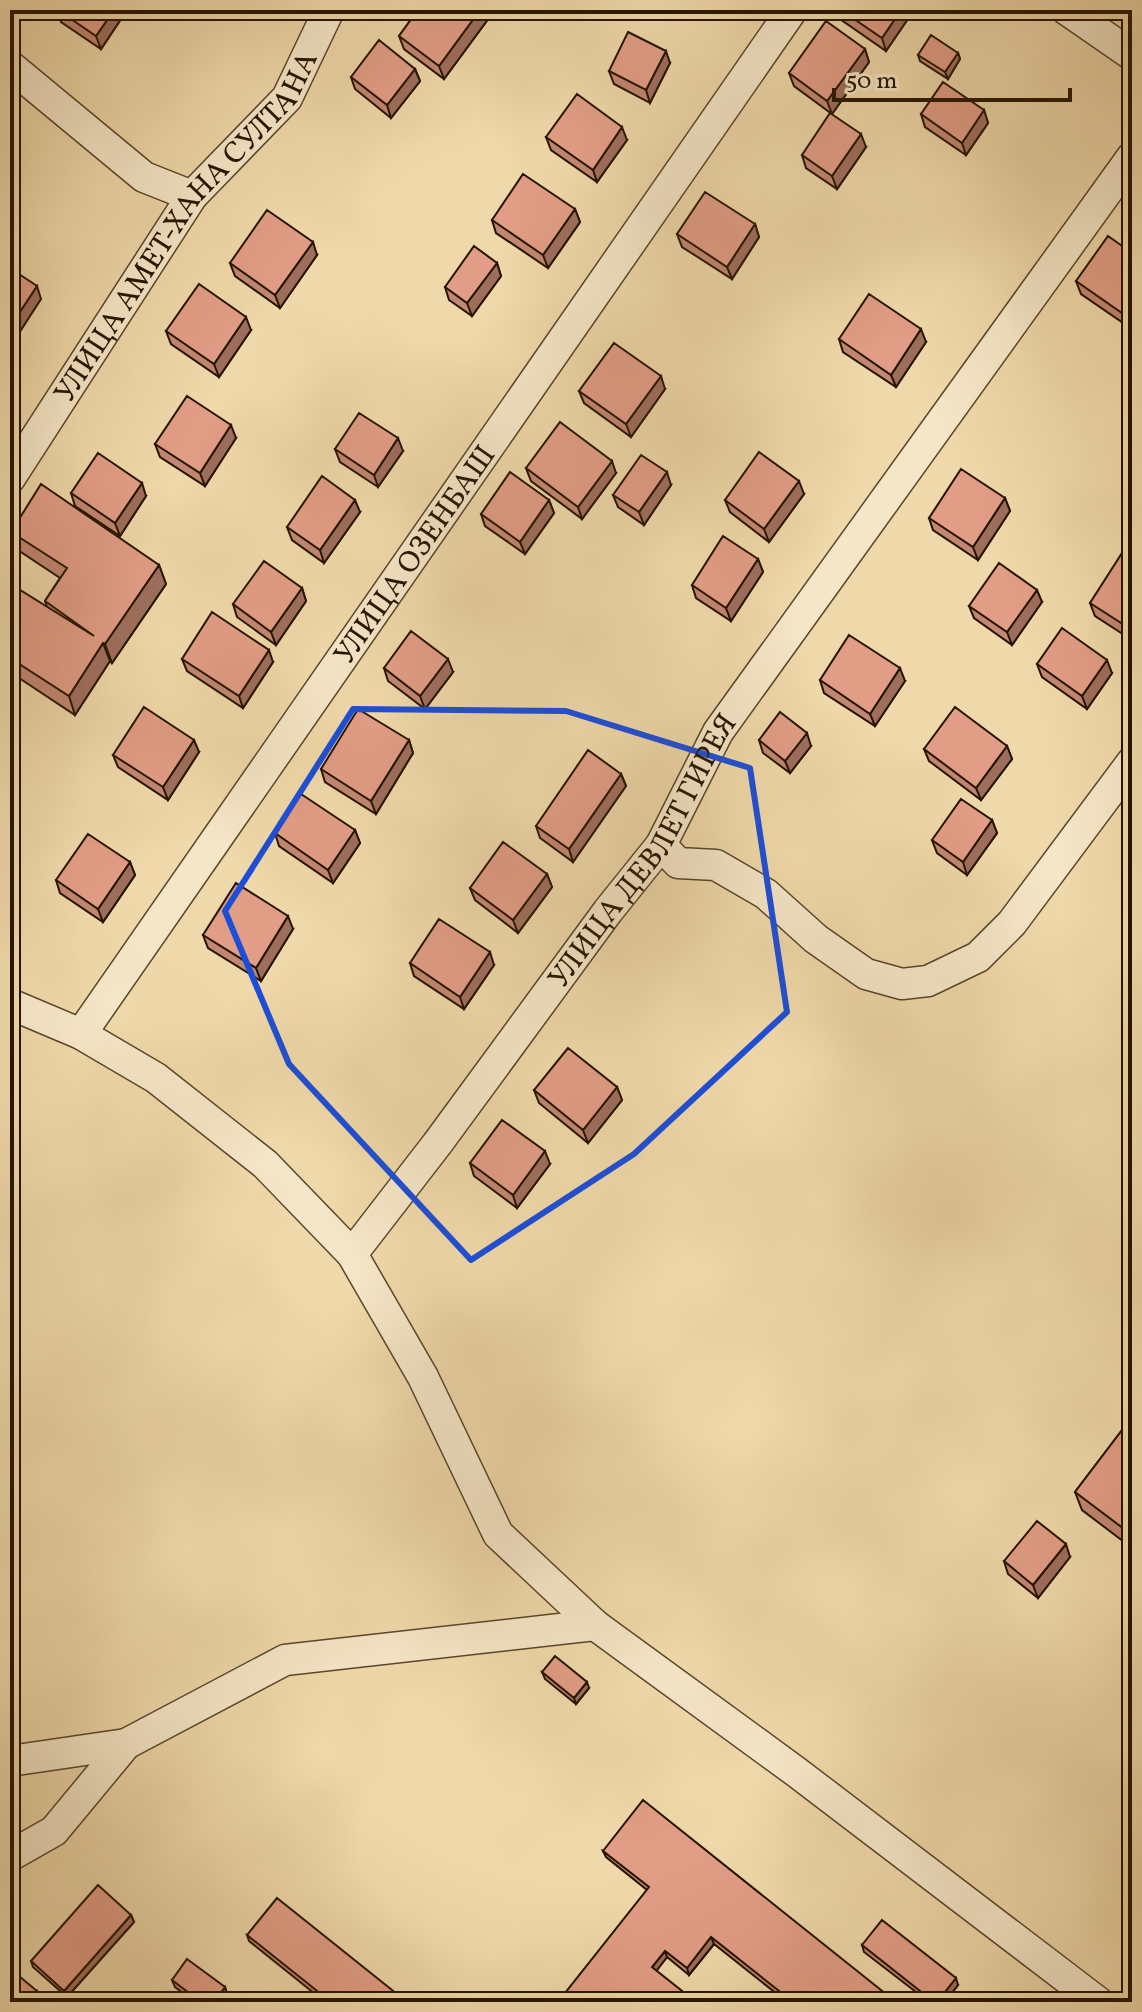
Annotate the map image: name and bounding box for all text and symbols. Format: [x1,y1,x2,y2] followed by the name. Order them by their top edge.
[45,45,329,411] street label: УЛИЦА АМЕТ-ХАНА СУЛТАНА
[834,52,1070,102] scale bar
[846,65,898,99] text: 50 m
[325,437,507,674] street label: УЛИЦА ОЗЕНБАШ
[539,705,748,998] street label: УЛИЦА ДЕВЛЕТ ГИРЕЯ

